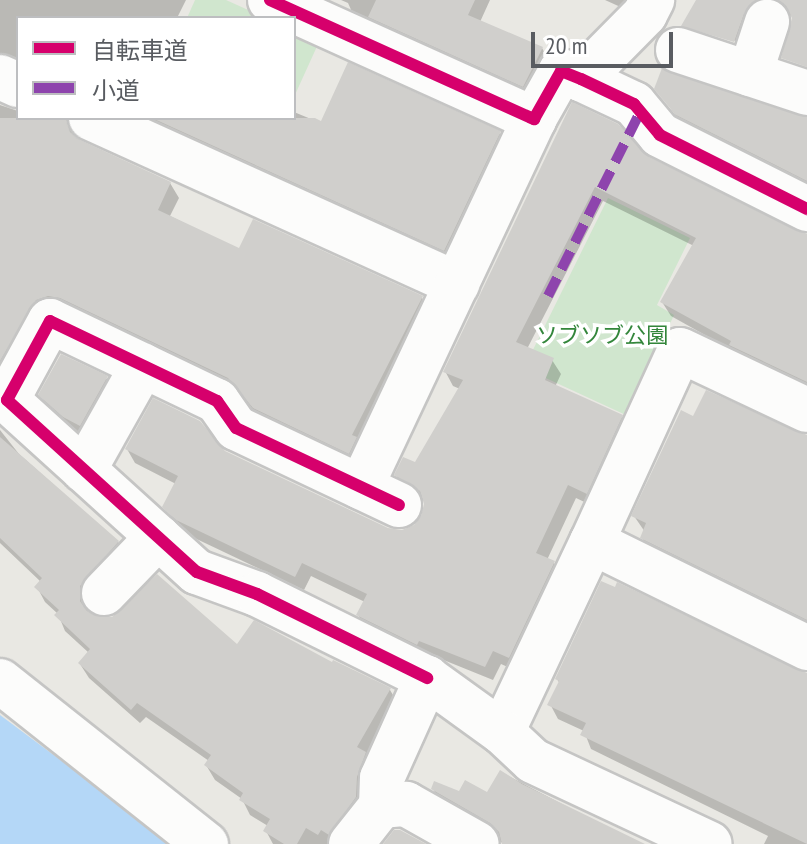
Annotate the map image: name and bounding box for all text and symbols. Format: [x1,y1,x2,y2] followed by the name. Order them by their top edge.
[16,16,296,120] legend
[535,16,677,66] scale bar
[545,30,587,61] text: 20 m
[92,35,188,66] text: 自転車道
[92,75,140,106] text: 小道
[536,323,668,349] park label: ソブソブ公園

